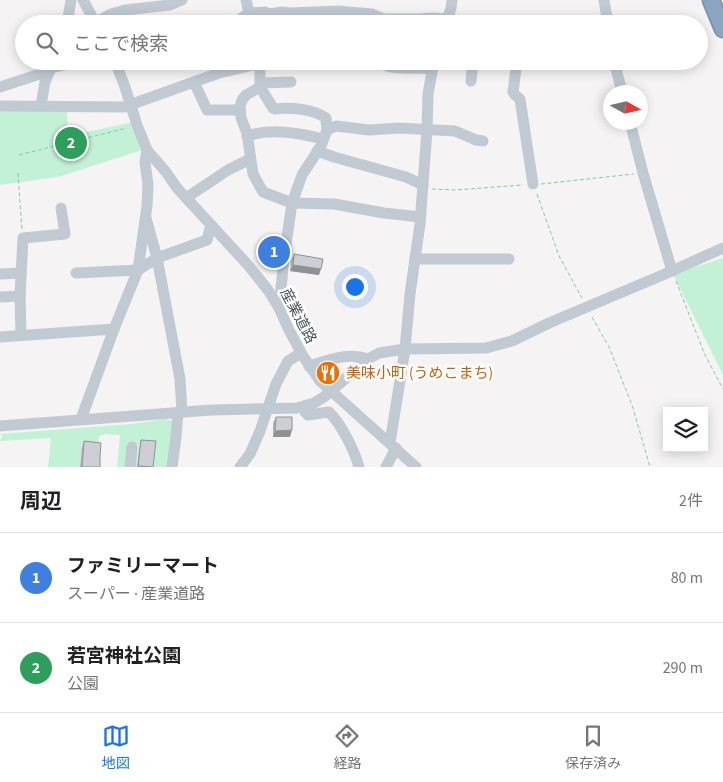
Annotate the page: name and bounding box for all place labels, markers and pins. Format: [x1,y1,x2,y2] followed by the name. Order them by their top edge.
[55,124,87,162] pin: 2
[258,233,290,271] pin: 1
[315,360,341,386] restaurant icon: 美味小町 (うめこまち)
[346,363,493,384] place label: 美味小町 (うめこまち)

